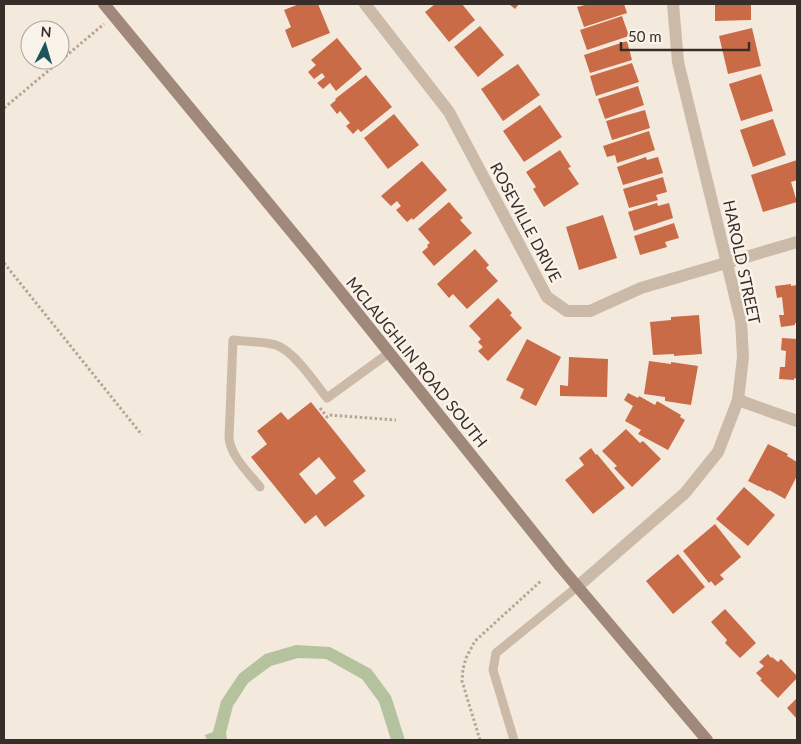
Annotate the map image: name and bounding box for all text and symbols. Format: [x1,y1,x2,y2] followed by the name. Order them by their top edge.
[20,20,70,70] north arrow
[621,20,748,52] scale bar
[40,23,52,40] text: N
[628,27,662,45] text: 50 m
[487,159,566,285] street label: ROSEVILLE DRIVE
[720,198,765,326] street label: HAROLD STREET
[343,273,492,451] street label: MCLAUGHLIN ROAD SOUTH

